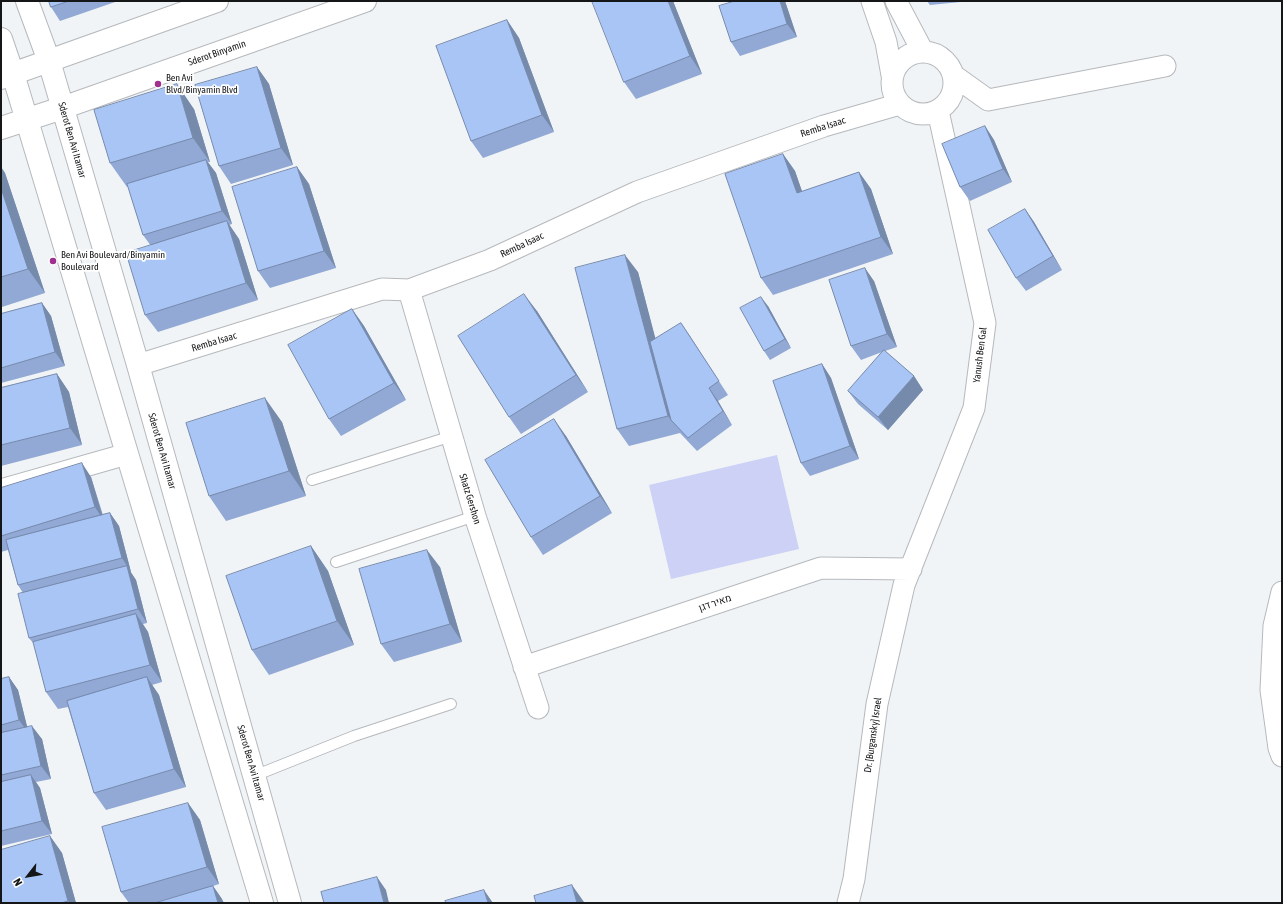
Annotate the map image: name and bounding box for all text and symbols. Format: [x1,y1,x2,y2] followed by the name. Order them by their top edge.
[187,38,247,68] street label: Sderot Binyamin
[166,72,238,96] place label: Ben Avi Blvd/Binyamin Blvd
[153,79,163,89] marker: Ben Avi Blvd/Binyamin Blvd
[55,101,89,179] street label: Sderot Ben Avi Itamar
[799,114,847,140] street label: Remba Isaac
[498,230,546,260] street label: Remba Isaac
[61,249,165,272] place label: Ben Avi Boulevard/Binyamin Boulevard
[48,256,58,266] marker: Ben Avi Boulevard/Binyamin Boulevard
[971,326,989,384] street label: Yanush Ben Gal
[190,329,238,355] street label: Remba Isaac
[145,412,179,490] street label: Sderot Ben Avi Itamar
[457,472,483,526] street label: Shatz Gershon
[697,592,733,614] street label: מאיר דגן
[862,697,884,773] street label: Dr. [Burgansky] Israel
[234,724,268,802] street label: Sderot Ben Avi Itamar
[8,856,48,896] north arrow
[11,876,25,888] text: N

